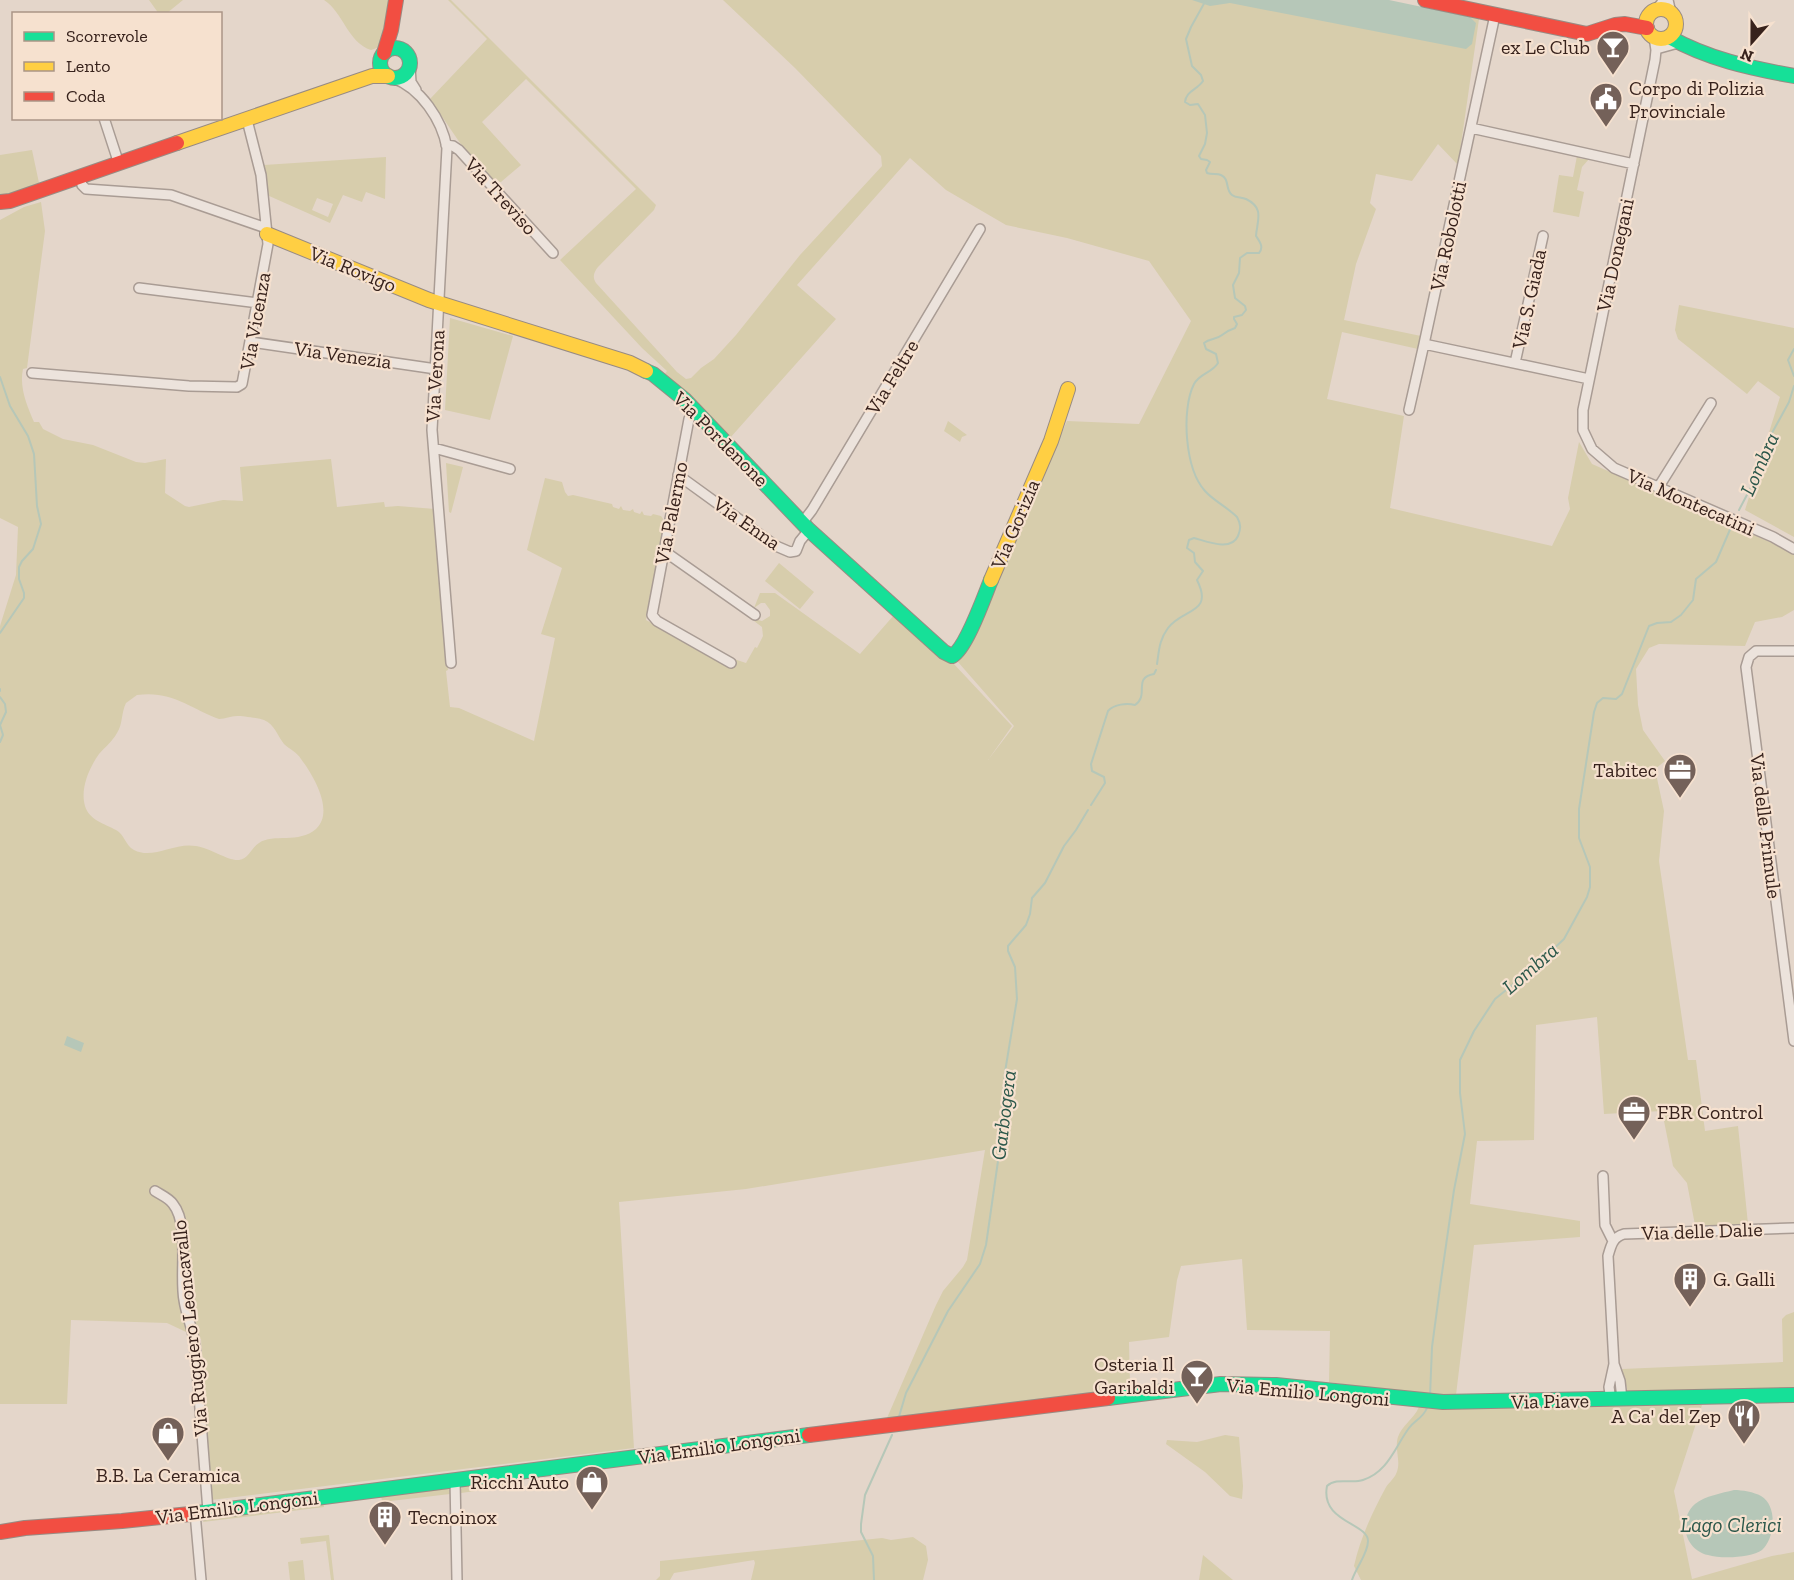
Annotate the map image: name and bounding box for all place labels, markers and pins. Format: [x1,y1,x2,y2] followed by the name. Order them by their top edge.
[1595,29,1631,76] bar icon: ex Le Club
[1501,35,1590,59] place label: ex Le Club
[1629,76,1765,123] place label: Corpo di Polizia Provinciale
[1588,81,1624,128] public building icon: Corpo di Polizia Provinciale
[1662,752,1698,799] office icon: Tabitec
[1593,758,1657,782] place label: Tabitec
[1616,1094,1652,1141] office icon: FBR Control
[1657,1100,1763,1124] place label: FBR Control
[1672,1261,1708,1308] building icon: G. Galli
[1713,1267,1775,1291] place label: G. Galli
[1094,1352,1174,1399] place label: Osteria Il Garibaldi
[1179,1358,1215,1405] bar icon: Osteria Il Garibaldi
[1726,1398,1762,1445] restaurant icon: A Ca' del Zep
[1611,1404,1721,1428] place label: A Ca' del Zep
[150,1415,186,1462] shop icon: B.B. La Ceramica
[96,1463,241,1487] place label: B.B. La Ceramica
[574,1464,610,1511] shop icon: Ricchi Auto
[470,1470,569,1494] place label: Ricchi Auto
[367,1499,403,1546] building icon: Tecnoinox
[408,1505,497,1529] place label: Tecnoinox

